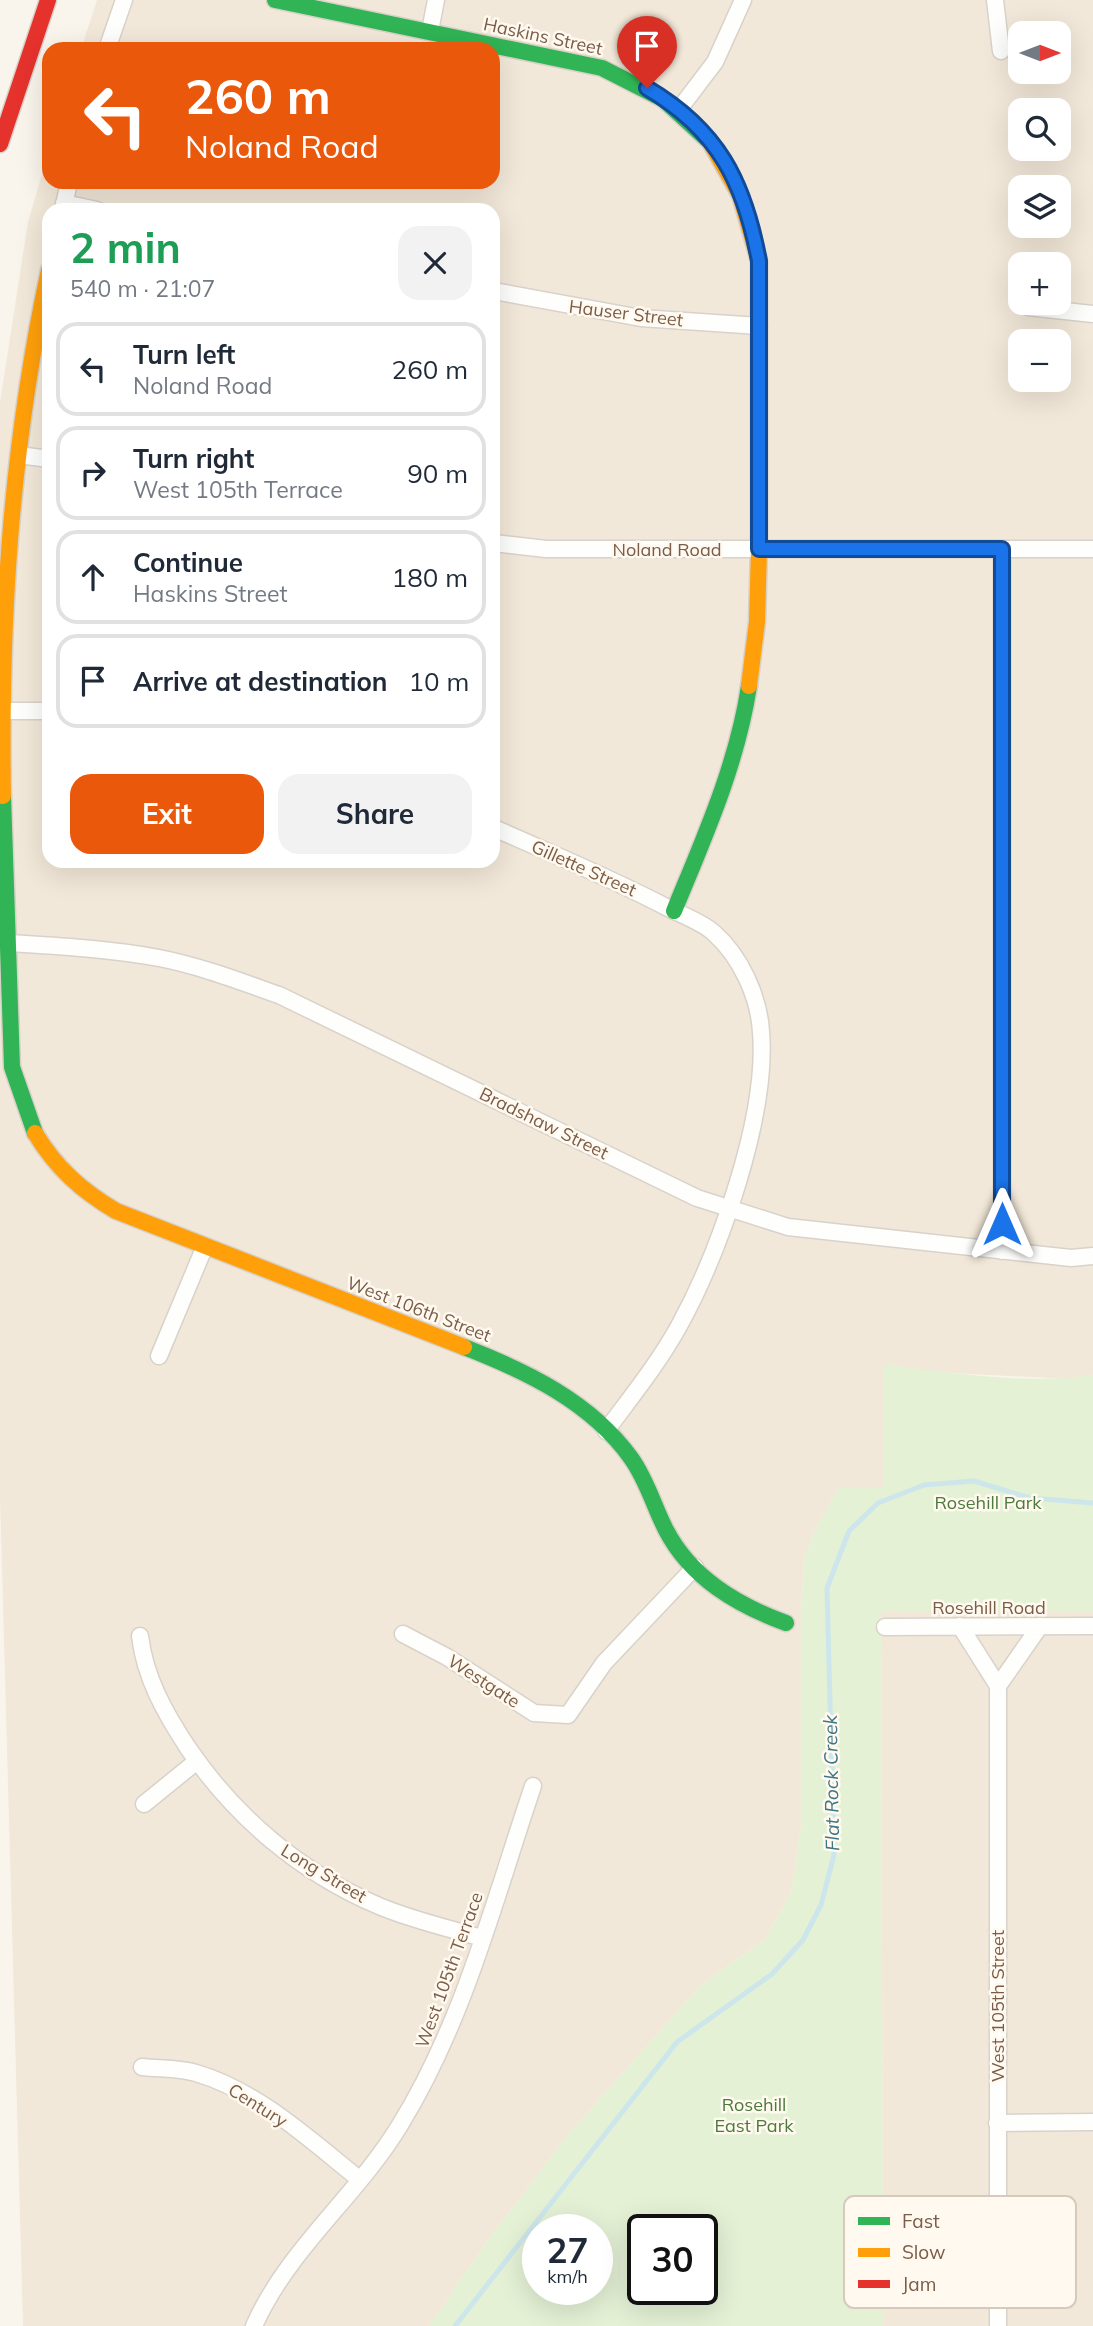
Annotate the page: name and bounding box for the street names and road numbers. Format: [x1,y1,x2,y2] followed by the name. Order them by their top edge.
[481,12,605,60] street label: Haskins Street
[568,295,684,331] street label: Hauser Street
[613,538,721,561] street label: Noland Road
[528,835,640,901] street label: Gillette Street
[476,1082,612,1164] street label: Bradshaw Street
[344,1271,494,1347] street label: West 106th Street
[932,1596,1046,1619] street label: Rosehill Road
[444,1649,524,1713] street label: Westgate
[277,1838,371,1908] street label: Long Street
[410,1889,488,2051] street label: West 105th Terrace
[986,1930,1009,2082] street label: West 105th Street
[224,2078,292,2132] street label: Century

